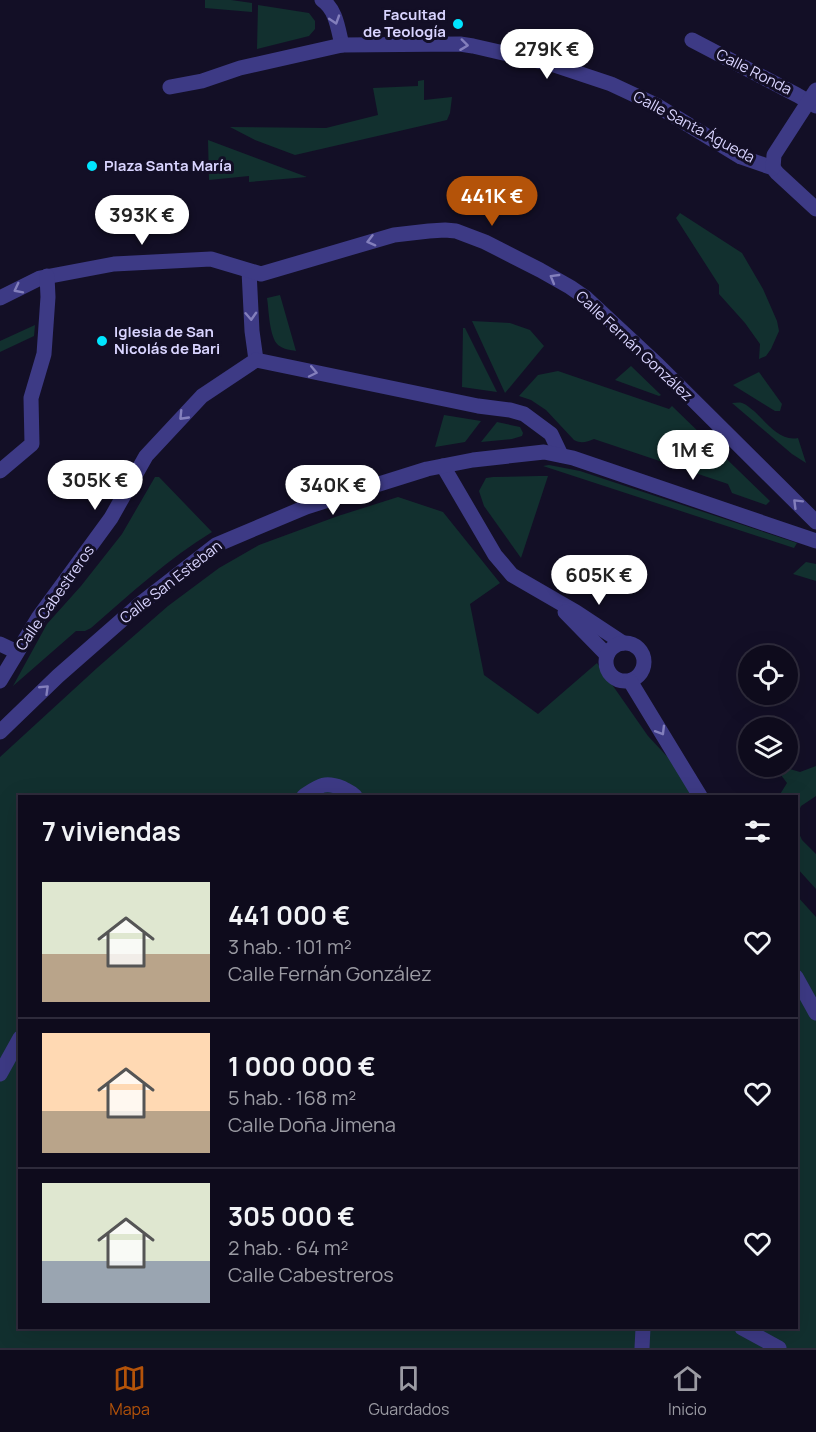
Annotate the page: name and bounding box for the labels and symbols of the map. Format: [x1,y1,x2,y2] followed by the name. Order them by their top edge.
[363,4,446,42] place label: Facultad de Teología
[328,14,340,25] one-way arrow
[451,17,465,31] marker: Facultad de Teología
[498,29,596,80] pin: 279K €
[459,39,468,51] one-way arrow
[713,44,796,100] street label: Calle Ronda
[630,86,759,168] street label: Calle Santa Águeda
[104,155,232,176] place label: Plaza Santa María
[85,159,99,173] marker: Plaza Santa María
[443,176,541,227] pin: 441K €
[93,195,191,246] pin: 393K €
[366,234,377,246] one-way arrow
[550,273,560,285] one-way arrow
[13,282,24,294] one-way arrow
[571,286,697,405] street label: Calle Fernán González
[245,311,258,320] one-way arrow
[114,321,220,359] place label: Iglesia de San Nicolás de Bari
[95,334,109,348] marker: Iglesia de San Nicolás de Bari
[308,365,318,378] one-way arrow
[179,410,190,420] one-way arrow
[657,430,729,481] pin: 1M €
[46,460,144,511] pin: 305K €
[284,465,382,516] pin: 340K €
[794,500,805,511] one-way arrow
[115,535,226,628] street label: Calle San Esteban
[10,541,99,655] street label: Calle Cabestreros
[550,555,648,606] pin: 605K €
[38,685,48,696] one-way arrow
[653,725,665,735] one-way arrow

